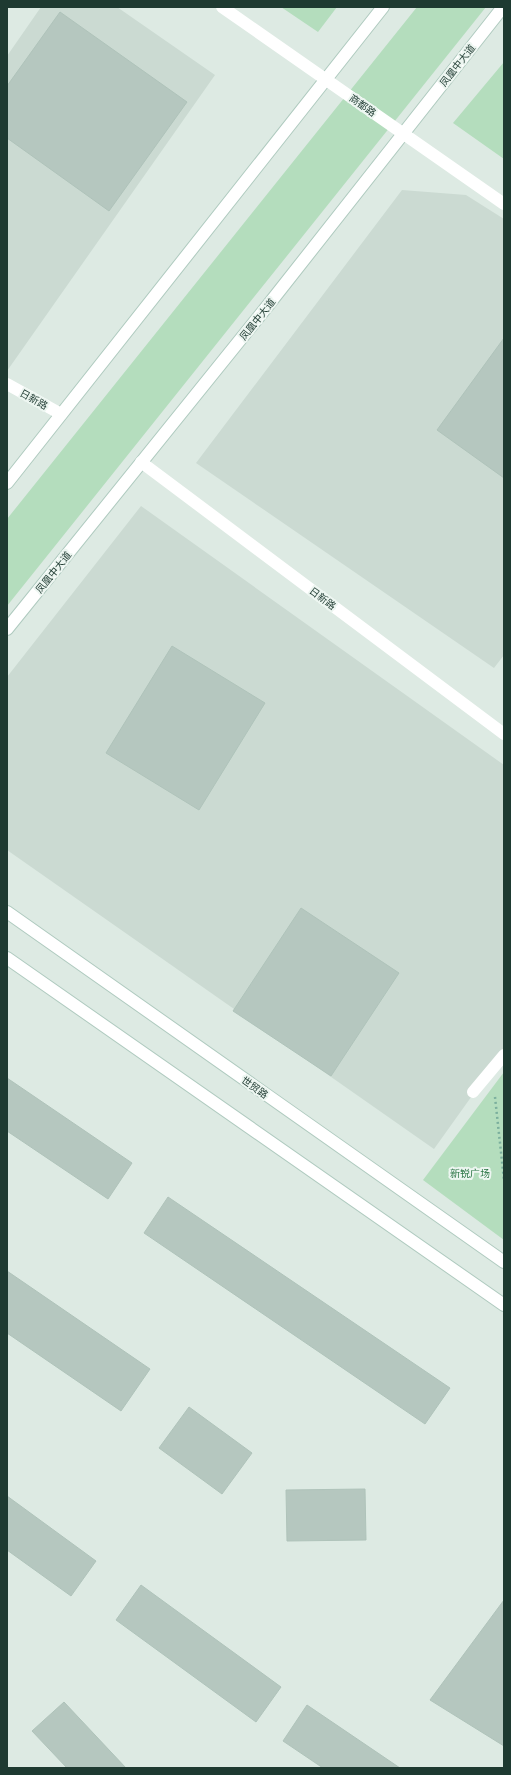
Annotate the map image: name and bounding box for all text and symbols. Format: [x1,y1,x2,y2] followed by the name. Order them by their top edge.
[437,42,478,89] street label: 凤凰中大道
[347,91,379,119] street label: 商都路
[237,296,278,343] street label: 凤凰中大道
[17,386,50,412] street label: 日新路
[33,549,74,596] street label: 凤凰中大道
[307,584,339,613] street label: 日新路
[239,1073,271,1101] street label: 世贸路
[450,1167,490,1180] park label: 新锐广场

